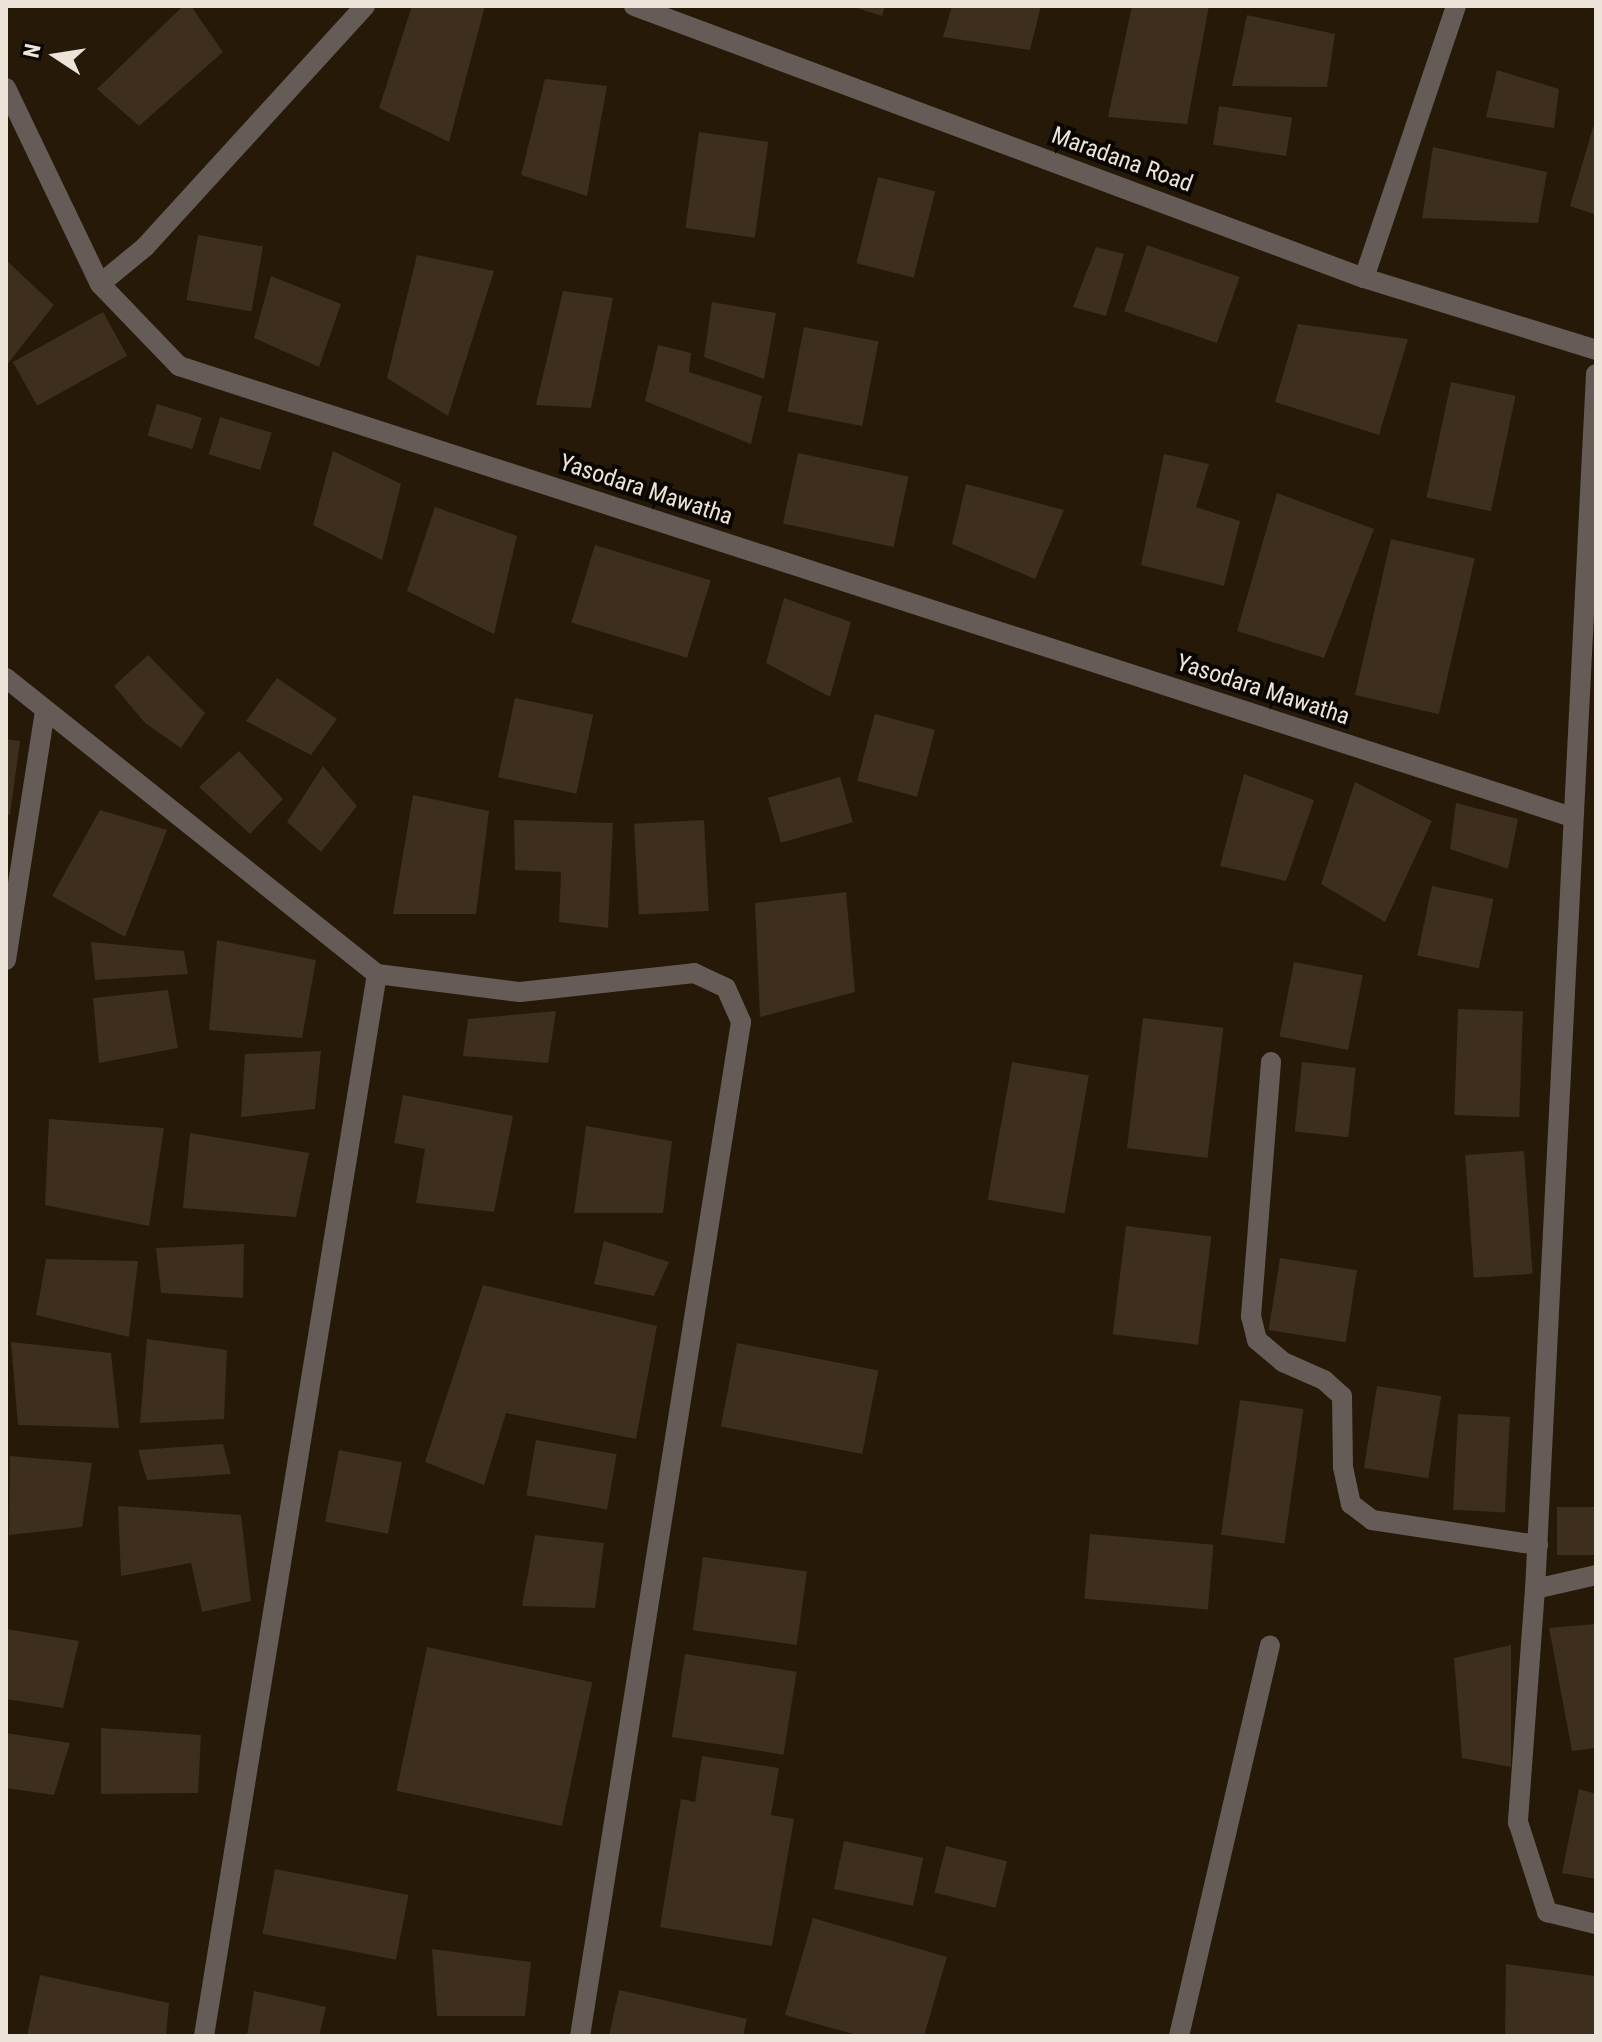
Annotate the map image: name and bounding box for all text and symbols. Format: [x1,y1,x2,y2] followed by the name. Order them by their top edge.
[16,16,96,96] north arrow
[18,42,46,60] text: N
[1047,121,1197,199] street label: Maradana Road
[556,448,736,532] street label: Yasodara Mawatha
[1173,648,1353,732] street label: Yasodara Mawatha

